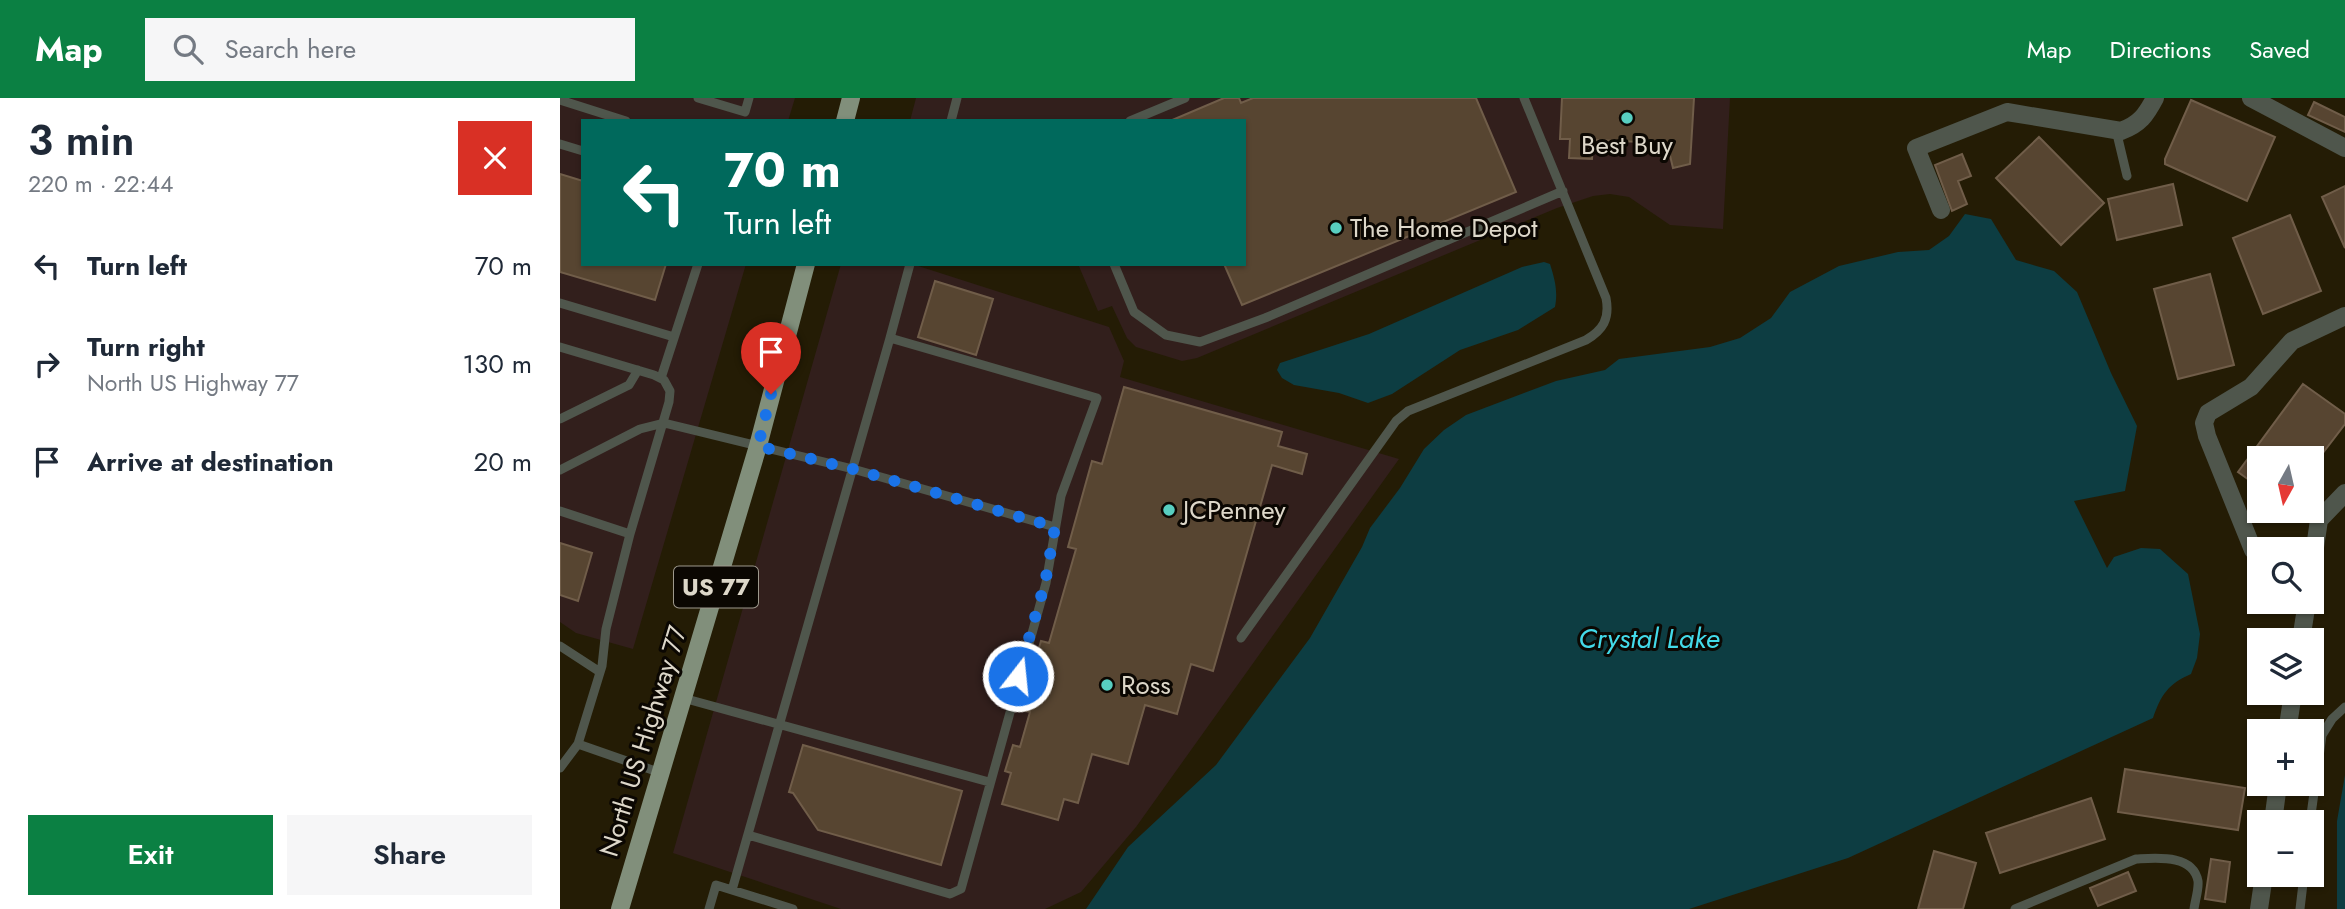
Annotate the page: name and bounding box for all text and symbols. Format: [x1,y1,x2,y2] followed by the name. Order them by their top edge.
[145,18,635,81] search box
[35,26,103,73] text: Map
[169,30,207,68] icon: search
[225,30,356,68] text: Search here
[2027,32,2072,67] text: Map
[2110,32,2211,67] text: Directions
[2249,32,2310,67] text: Saved
[28,110,134,171] text: 3 min
[1619,110,1635,126] marker: Best Buy
[458,121,532,195] button: close
[1581,126,1674,164] place label: Best Buy
[724,135,841,205] text: 70 m
[609,147,700,238] icon: left
[28,167,173,201] text: 220 m · 22:44
[724,200,831,246] text: Turn left
[1350,209,1538,247] place label: The Home Depot
[1328,220,1344,236] marker: The Home Depot
[28,247,66,285] icon: left
[87,247,187,285] text: Turn left
[475,247,532,285] text: 70 m
[741,322,801,394] pin
[87,328,205,366] text: Turn right
[752,333,790,371] icon: arrive
[28,345,66,383] icon: right
[462,345,532,383] text: 130 m
[87,366,299,400] text: North US Highway 77
[28,443,66,481] icon: arrive
[87,443,334,481] text: Arrive at destination
[474,443,532,481] text: 20 m
[2247,446,2324,523] north arrow
[2247,446,2324,887] map controls
[1180,491,1286,529] place label: JCPenney
[1161,502,1177,518] marker: JCPenney
[2247,537,2324,614] button: search
[674,566,758,608] road number: US 77
[1578,618,1720,659] water label: Crystal Lake
[590,621,696,861] street label: North US Highway 77
[2247,628,2324,705] button: layers
[981,639,1055,713] position arrow
[1121,666,1171,704] place label: Ross
[1099,677,1115,693] marker: Ross
[2247,719,2324,796] button: +
[2247,810,2324,887] button: −
[28,815,273,895] button: Exit
[287,815,532,895] button: Share

